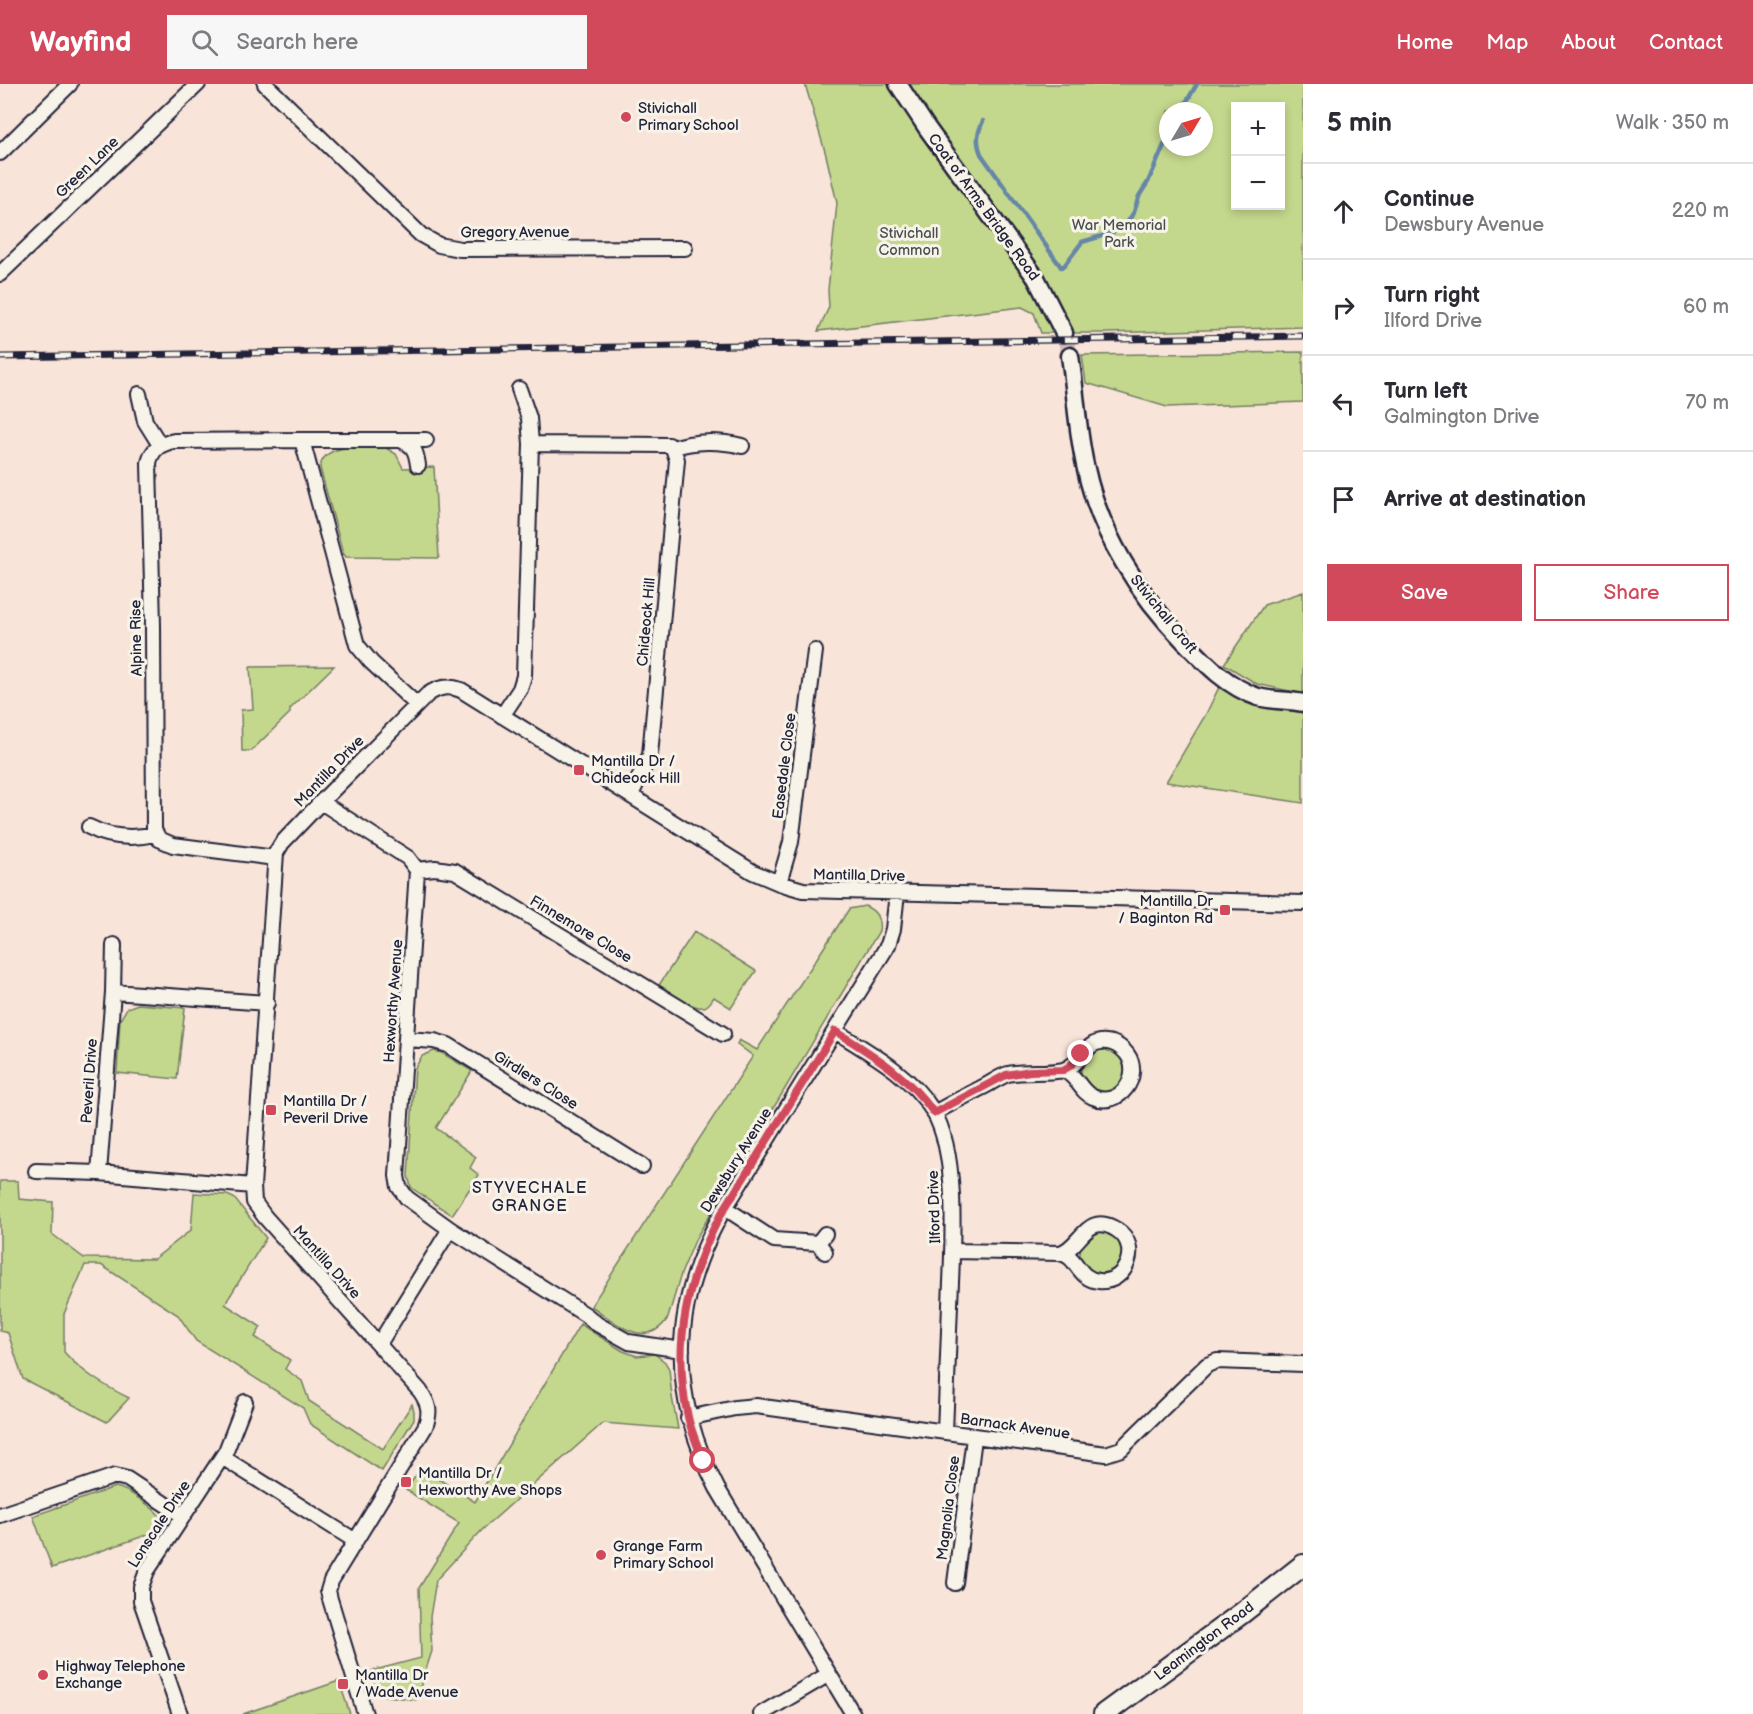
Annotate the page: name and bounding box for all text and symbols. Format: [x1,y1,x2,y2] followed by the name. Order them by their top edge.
[167,15,587,69] search box
[30,26,131,59] text: Wayfind
[188,26,221,59] icon: search
[236,29,358,56] text: Search here
[1396,30,1453,55] text: Home
[1486,30,1528,55] text: Map
[1561,30,1616,55] text: About
[1649,30,1723,55] text: Contact
[638,99,739,135] place label: Stivichall Primary School
[1159,102,1213,156] north arrow
[1231,102,1285,210] map controls
[1231,102,1285,156] button: +
[1327,108,1392,139] text: 5 min
[619,110,633,124] marker: Stivichall Primary School
[1616,111,1729,135] text: Walk · 350 m
[924,130,1043,285] street label: Coat of Arms Bridge Road
[52,132,123,202] street label: Green Lane
[1231,156,1285,210] button: −
[1384,186,1474,213] text: Continue
[1327,195,1360,228] icon: ahead
[1672,199,1729,223] text: 220 m
[1384,213,1544,237] text: Dewsbury Avenue
[1072,216,1166,252] park label: War Memorial Park
[461,223,570,242] street label: Gregory Avenue
[879,224,939,260] park label: Stivichall Common
[1384,282,1480,309] text: Turn right
[1327,291,1360,324] icon: right
[1683,295,1729,319] text: 60 m
[1384,309,1482,333] text: Ilford Drive
[1384,378,1468,405] text: Turn left
[1327,387,1360,420] icon: left
[1685,391,1729,415] text: 70 m
[1384,405,1539,429] text: Galmington Drive
[1327,483,1360,516] icon: arrive
[1384,486,1586,513] text: Arrive at destination
[1327,564,1522,621] button: Save
[1534,564,1729,621] button: Share
[1126,571,1202,658] street label: Stivichall Croft
[633,577,660,667] street label: Chideock Hill
[126,599,147,676] street label: Alpine Rise
[769,712,800,820] street label: Easedale Close
[290,731,368,811] street label: Mantilla Drive
[591,752,680,788] place label: Mantilla Dr / Chideock Hill
[572,763,586,777] marker: Mantilla Dr / Chideock Hill
[813,865,905,886] street label: Mantilla Drive
[526,891,635,967] street label: Finnemore Close
[1118,892,1214,928] place label: Mantilla Dr / Baginton Rd
[1218,903,1232,917] marker: Mantilla Dr / Baginton Rd
[380,938,407,1063] street label: Hexworthy Avenue
[77,1038,102,1124] street label: Peveril Drive
[1067,1040,1093,1066] route end
[490,1047,582,1114] street label: Girdlers Close
[283,1092,368,1128] place label: Mantilla Dr / Peveril Drive
[264,1103,278,1117] marker: Mantilla Dr / Peveril Drive
[697,1104,776,1216] street label: Dewsbury Avenue
[924,1170,945,1244] street label: Ilford Drive
[472,1179,588,1216] district label: STYVECHALE GRANGE
[289,1222,365,1303] street label: Mantilla Drive
[959,1409,1071,1444] street label: Barnack Avenue
[689,1447,715,1473] route start
[933,1455,964,1561] street label: Magnolia Close
[418,1464,563,1500] place label: Mantilla Dr / Hexworthy Ave Shops
[399,1475,413,1489] marker: Mantilla Dr / Hexworthy Ave Shops
[124,1477,195,1572] street label: Lonscale Drive
[613,1537,714,1573] place label: Grange Farm Primary School
[594,1548,608,1562] marker: Grange Farm Primary School
[1151,1598,1258,1685] street label: Leamington Road
[55,1657,186,1693] place label: Highway Telephone Exchange
[355,1666,459,1702] place label: Mantilla Dr / Wade Avenue
[36,1668,50,1682] marker: Highway Telephone Exchange
[336,1677,350,1691] marker: Mantilla Dr / Wade Avenue

